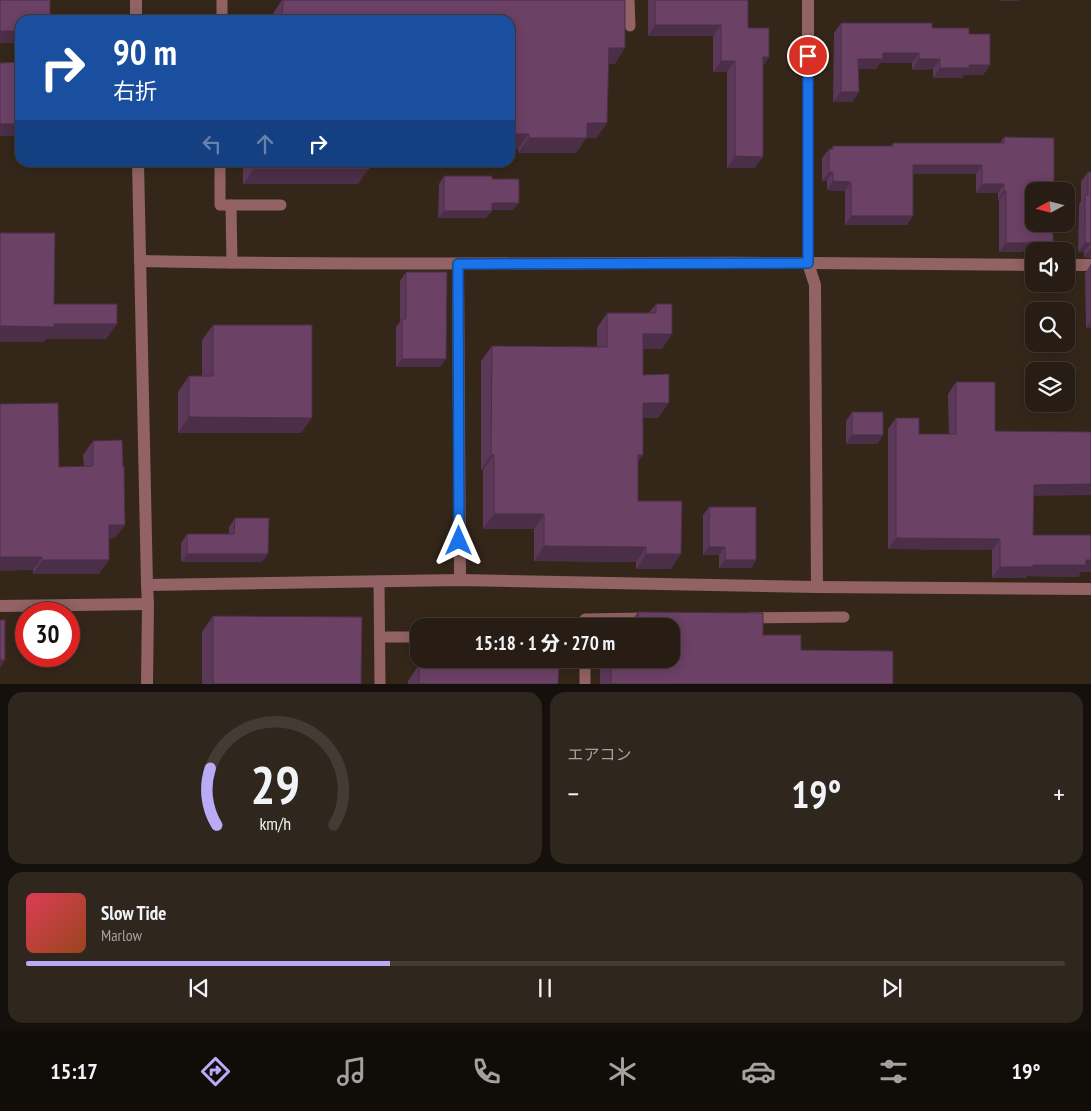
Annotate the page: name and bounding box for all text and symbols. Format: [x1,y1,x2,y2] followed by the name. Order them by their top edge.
[113,29,177,75] text: 90 m
[30,35,95,100] icon: right
[787,35,829,77] pin
[794,42,822,70] icon: arrive
[113,77,157,105] text: 右折
[198,130,226,158] icon: left
[251,130,279,158] icon: ahead
[304,130,332,158] icon: right
[1025,182,1075,232] north arrow
[1025,182,1075,412] map controls
[1025,242,1075,292] button: sound
[1025,302,1075,352] button: search
[1025,362,1075,412] button: layers
[432,514,484,566] position arrow
[15,602,80,667] speed limit sign: 30
[475,631,615,655] text: 15:18 · 1 分 · 270 m
[568,744,632,764] text: エアコン
[250,751,300,818] text: 29
[791,769,841,818] text: 19°
[568,775,579,812] text: −
[1053,775,1065,812] text: +
[259,812,291,835] text: km/h
[101,901,166,925] text: Slow Tide
[101,925,142,945] text: Marlow
[185,974,213,1002] icon: previous
[531,974,559,1002] icon: pause
[878,974,906,1002] icon: next
[198,1054,233,1089] icon: directions
[334,1054,369,1089] icon: music
[469,1054,504,1089] icon: phone
[605,1054,640,1089] icon: climate
[741,1054,776,1089] icon: car
[876,1054,911,1089] icon: filters
[50,1057,98,1085] text: 15:17
[1012,1057,1041,1085] text: 19°

